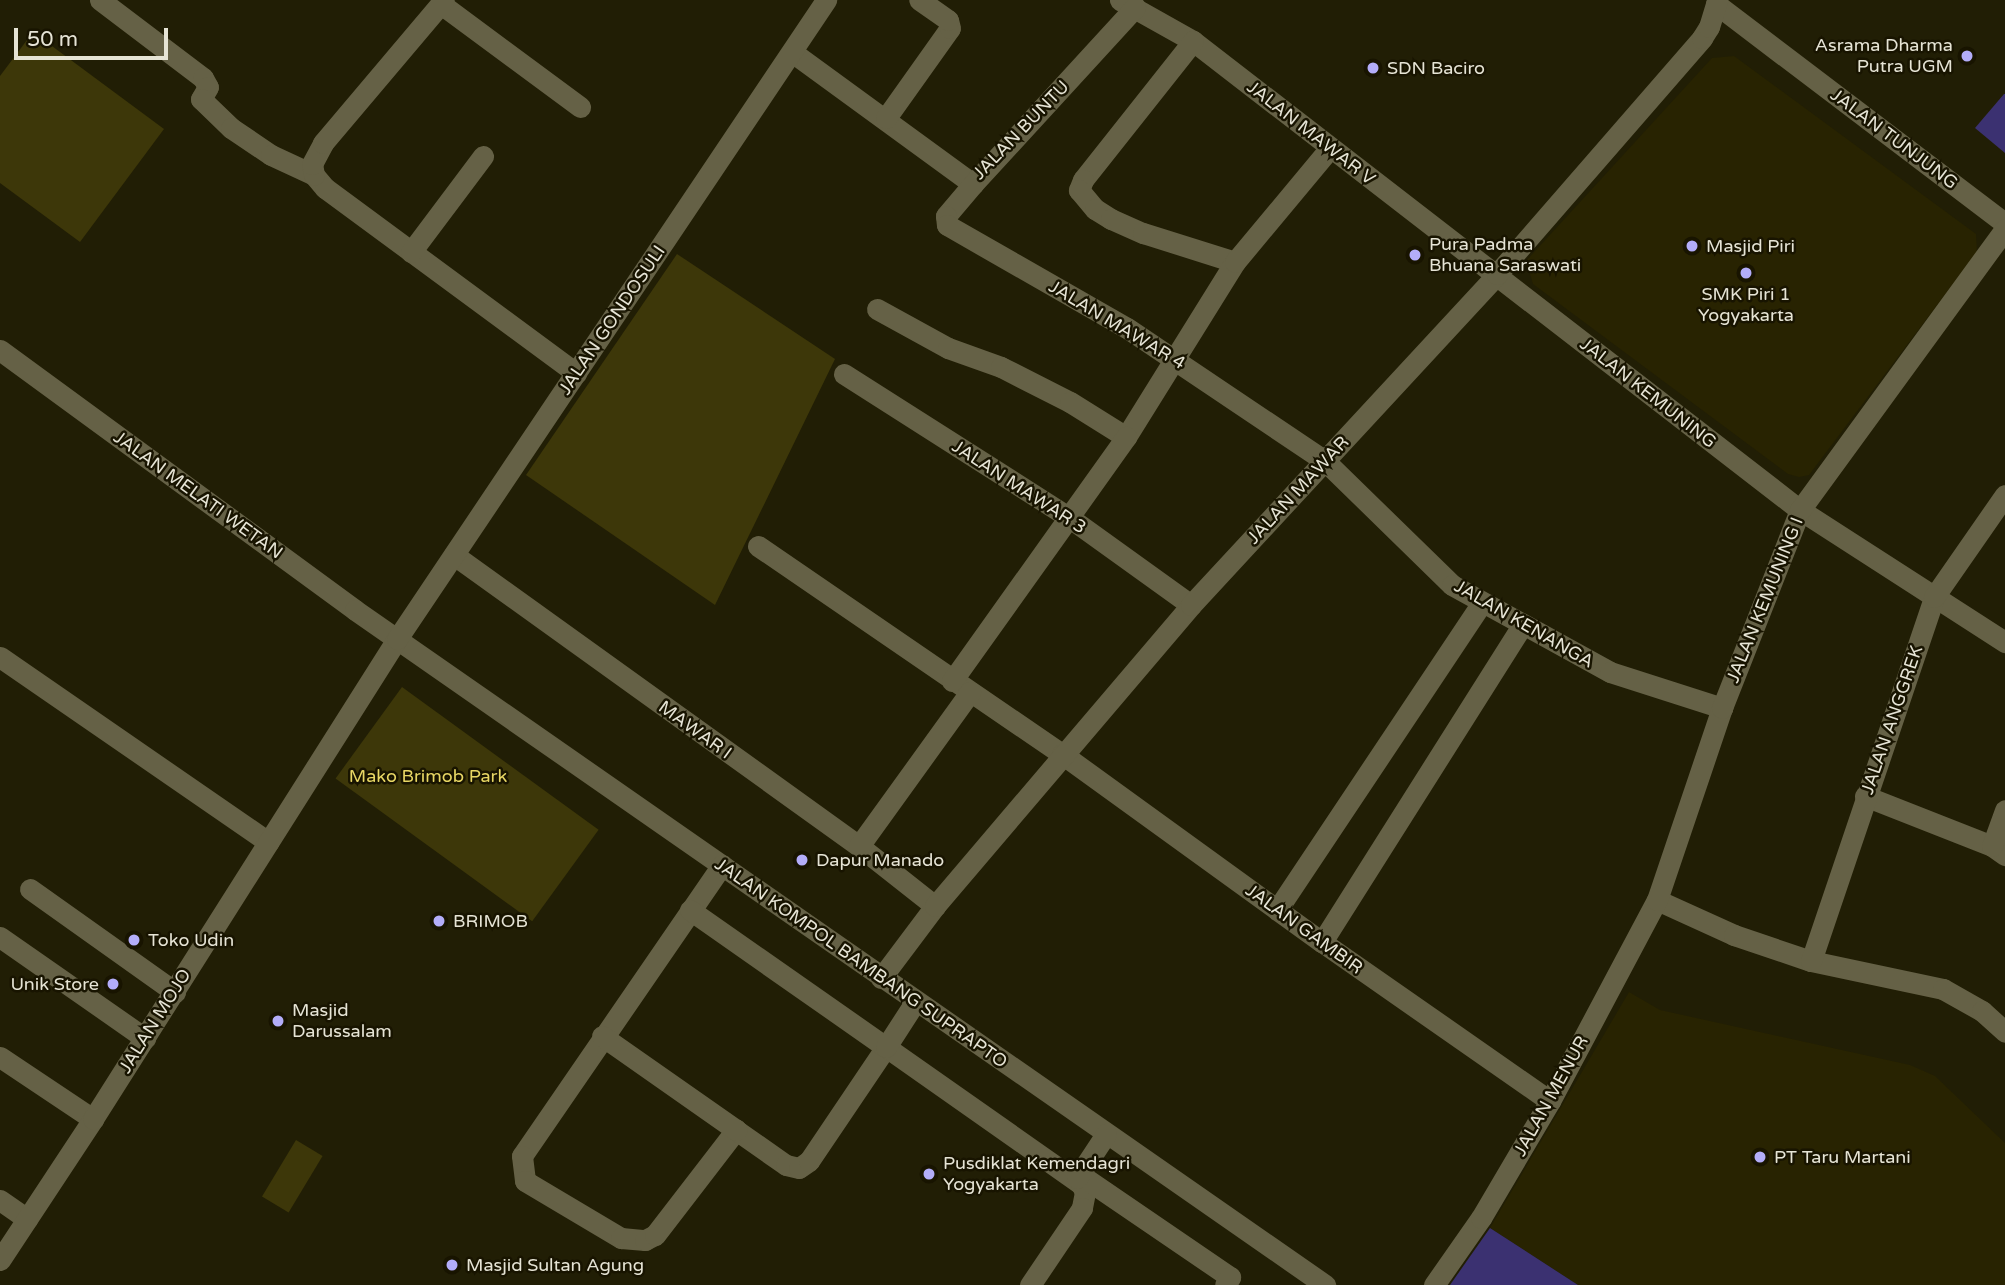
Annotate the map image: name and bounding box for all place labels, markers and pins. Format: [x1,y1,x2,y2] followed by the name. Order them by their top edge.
[1815,35,1953,78] place label: Asrama Dharma Putra UGM
[1959,48,1975,64] marker: Asrama Dharma Putra UGM
[1387,57,1485,79] place label: SDN Baciro
[1365,60,1381,76] marker: SDN Baciro
[1429,234,1581,276] place label: Pura Padma Bhuana Saraswati
[1706,235,1795,257] place label: Masjid Piri
[1684,238,1700,254] marker: Masjid Piri
[1407,247,1423,263] marker: Pura Padma Bhuana Saraswati
[1738,265,1754,281] marker: SMK Piri 1 Yogyakarta
[1698,284,1794,326] place label: SMK Piri 1 Yogyakarta
[816,849,944,871] place label: Dapur Manado
[794,852,810,868] marker: Dapur Manado
[453,910,528,932] place label: BRIMOB
[431,913,447,929] marker: BRIMOB
[148,929,234,951] place label: Toko Udin
[126,932,142,948] marker: Toko Udin
[11,973,99,995] place label: Unik Store
[105,976,121,992] marker: Unik Store
[292,1000,392,1042] place label: Masjid Darussalam
[270,1013,286,1029] marker: Masjid Darussalam
[1774,1146,1911,1168] place label: PT Taru Martani
[1752,1149,1768,1165] marker: PT Taru Martani
[943,1153,1130,1196] place label: Pusdiklat Kemendagri Yogyakarta
[921,1166,937,1182] marker: Pusdiklat Kemendagri Yogyakarta
[466,1254,644,1276] place label: Masjid Sultan Agung
[444,1257,460,1273] marker: Masjid Sultan Agung

